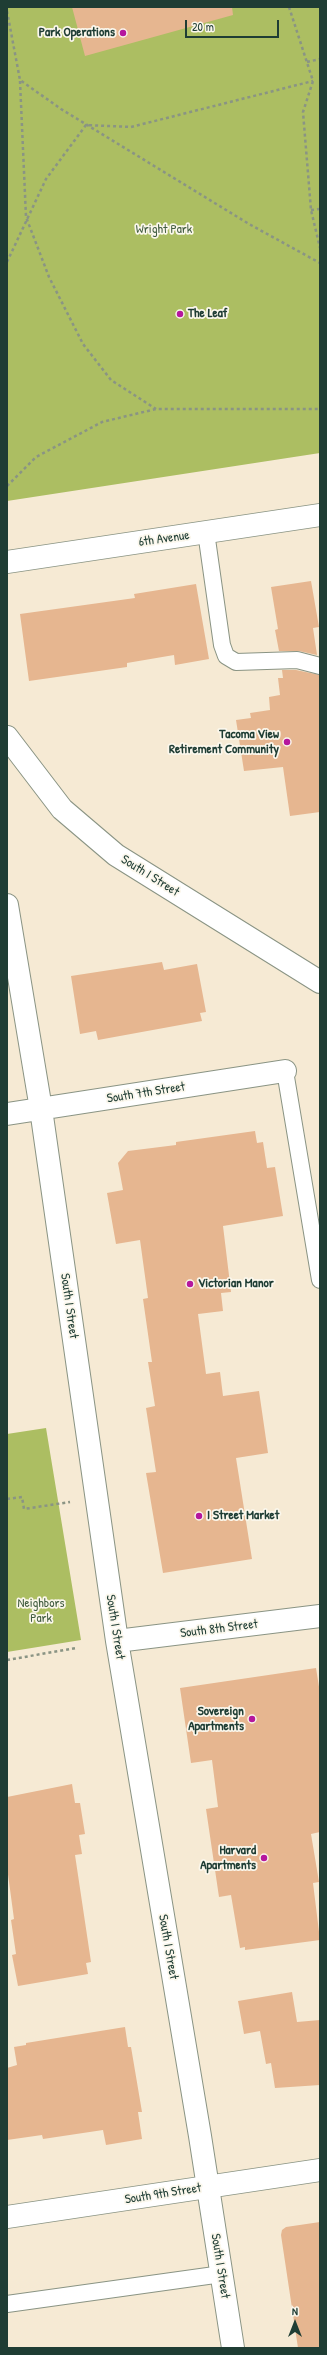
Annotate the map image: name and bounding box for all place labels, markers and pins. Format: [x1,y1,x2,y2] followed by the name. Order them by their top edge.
[39,25,115,41] place label: Park Operations
[118,28,128,38] marker: Park Operations
[188,306,227,322] place label: The Leaf
[175,309,185,319] marker: The Leaf
[169,727,279,758] place label: Tacoma View Retirement Community
[282,737,292,747] marker: Tacoma View Retirement Community
[198,1276,274,1292] place label: Victorian Manor
[185,1279,195,1289] marker: Victorian Manor
[207,1508,279,1524] place label: I Street Market
[194,1511,204,1521] marker: I Street Market
[188,1704,244,1735] place label: Sovereign Apartments
[247,1714,257,1724] marker: Sovereign Apartments
[200,1843,256,1874] place label: Harvard Apartments
[259,1853,269,1863] marker: Harvard Apartments

